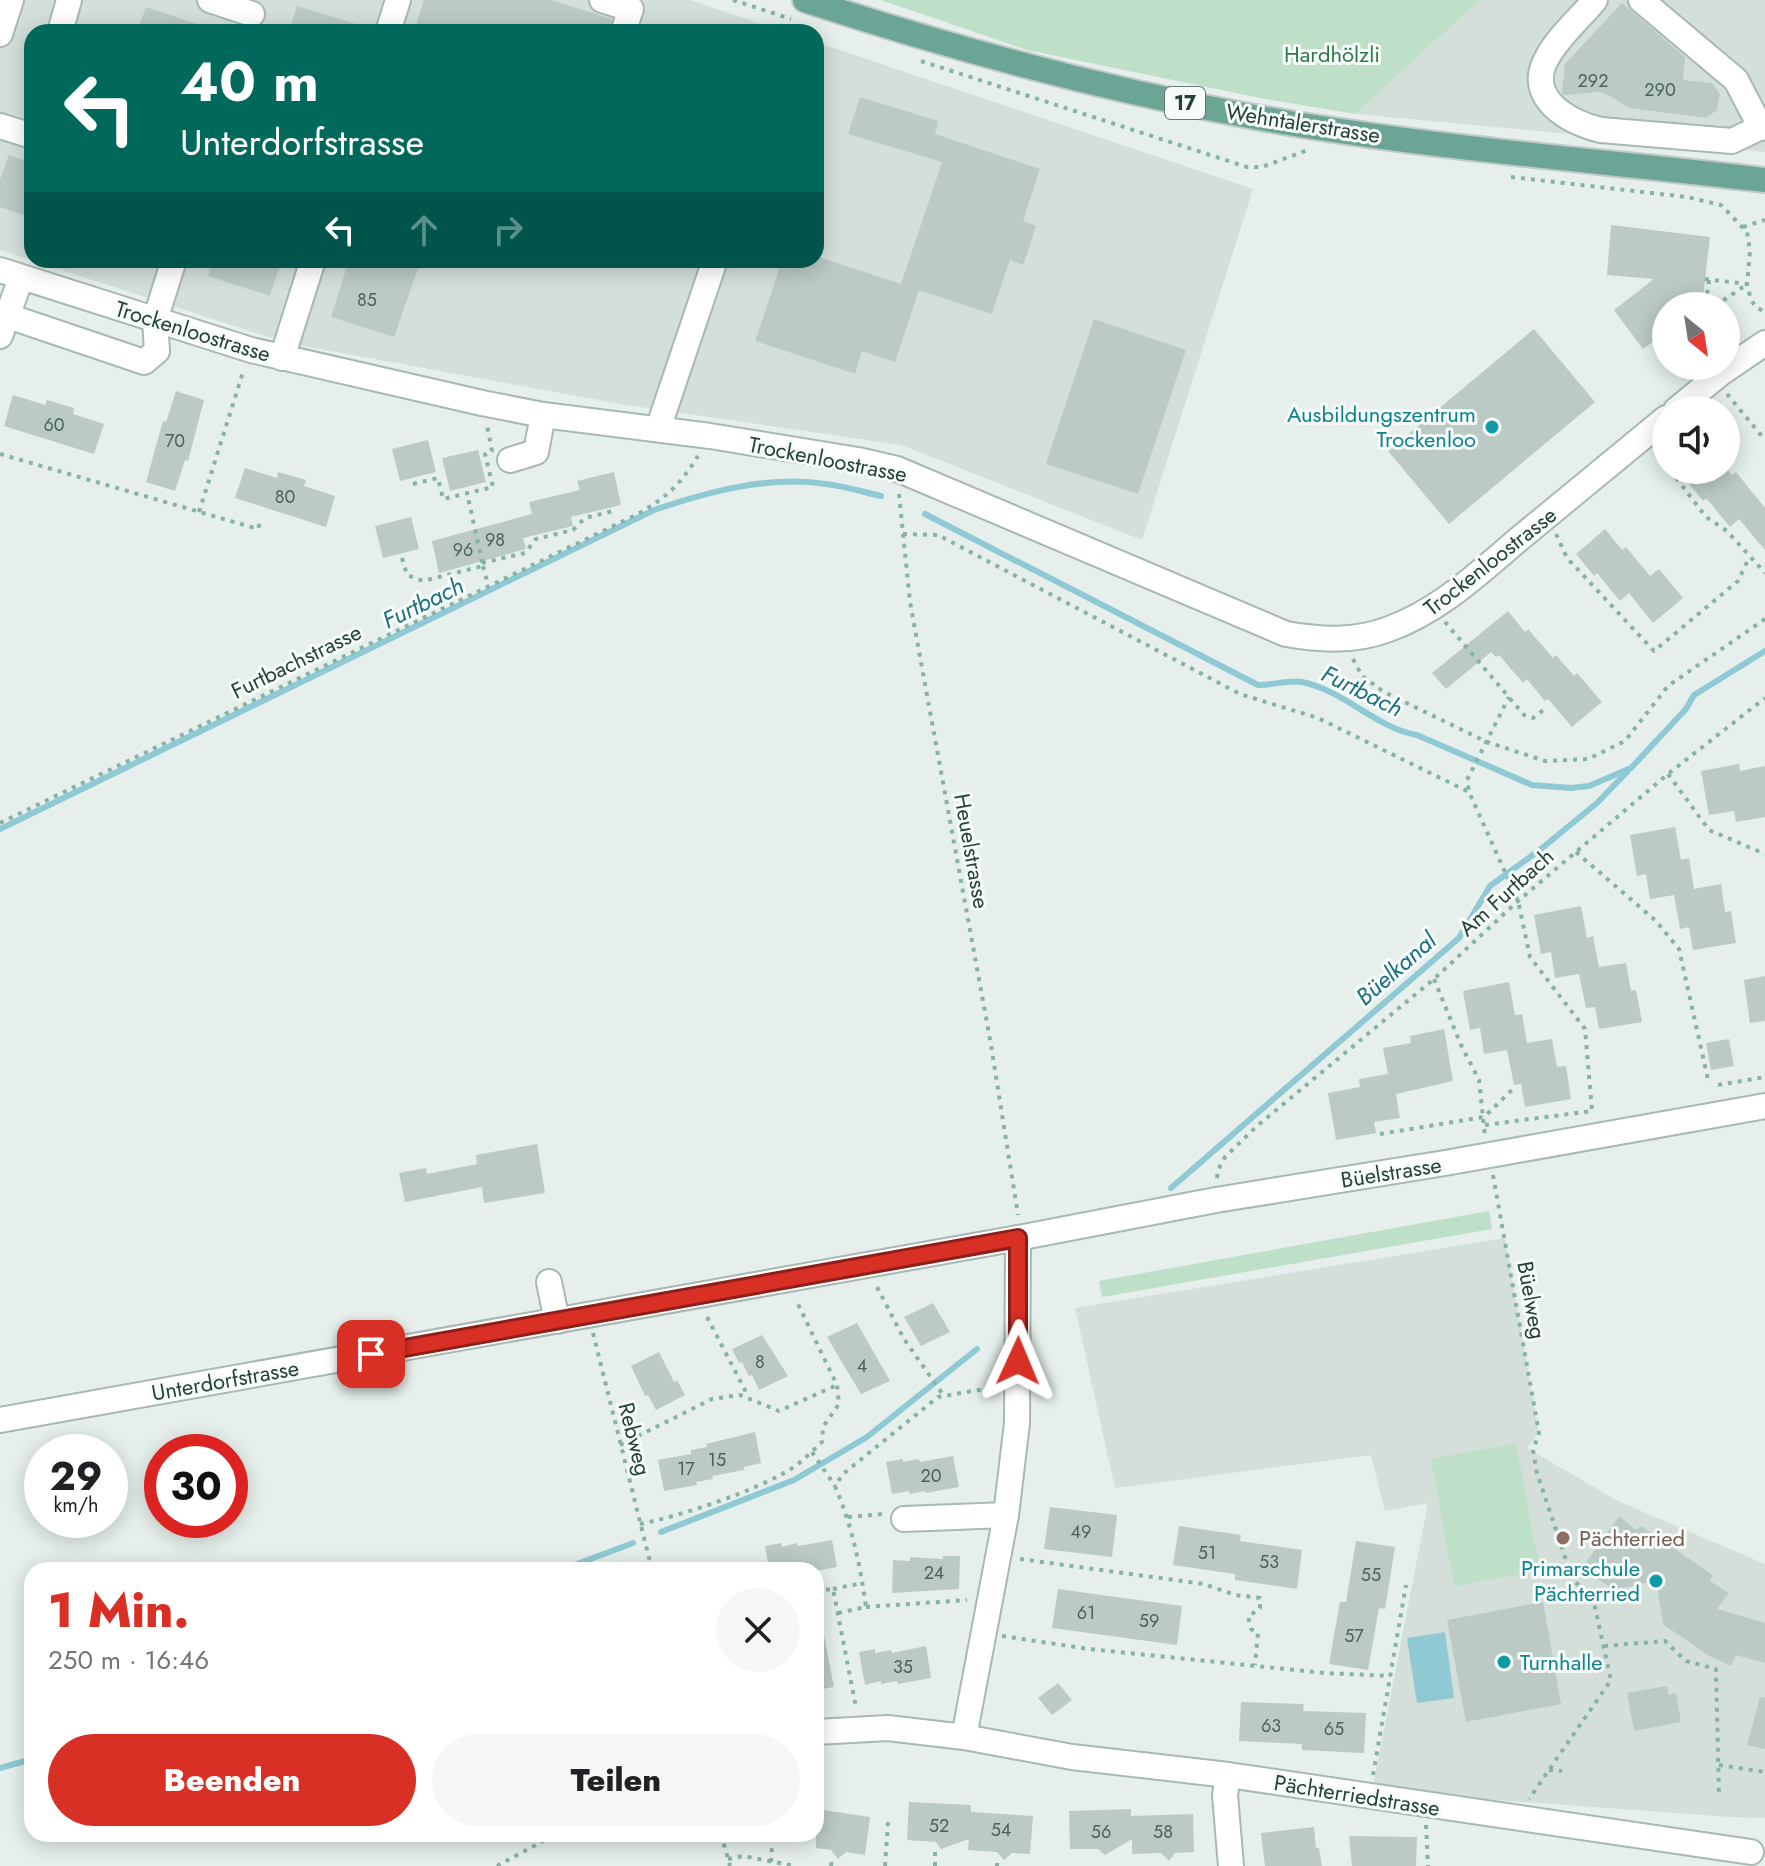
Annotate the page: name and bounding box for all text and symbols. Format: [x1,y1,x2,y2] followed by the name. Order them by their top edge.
[1284,38,1380,70] park label: Hardhölzli
[180,41,319,122] text: 40 m
[48,56,152,160] icon: left
[1578,68,1608,94] house number: 292
[1644,77,1676,103] house number: 290
[1165,87,1205,119] road number: 17
[1224,95,1382,151] street label: Wehntalerstrasse
[180,116,424,168] text: Unterdorfstrasse
[318,208,362,252] icon: left
[402,208,446,252] icon: ahead
[486,208,530,252] icon: right
[357,287,377,313] house number: 85
[111,292,275,370] street label: Trockenloostrasse
[1652,292,1740,380] north arrow
[1652,292,1740,484] map controls
[1652,396,1740,484] button: sound
[1287,398,1476,455] place label: Ausbildungszentrum Trockenloo
[43,412,65,438] house number: 60
[1483,418,1501,436] marker: Ausbildungszentrum Trockenloo
[165,428,185,454] house number: 70
[746,428,910,490] street label: Trockenloostrasse
[275,484,296,510] house number: 80
[1417,499,1563,623] street label: Trockenloostrasse
[485,527,505,553] house number: 98
[453,537,473,563] house number: 96
[376,568,469,637] water label: Furtbach
[225,616,367,706] street label: Furtbachstrasse
[1316,656,1409,725] water label: Furtbach
[946,791,998,911] street label: Heuelstrasse
[1451,840,1561,944] street label: Am Furtbach
[1348,923,1445,1014] water label: Büelkanal
[1338,1148,1444,1196] street label: Büelstrasse
[1509,1258,1555,1342] street label: Büelweg
[976,1319,1060,1403] position arrow
[337,1320,405,1388] pin
[349,1332,393,1376] icon: arrive
[755,1349,765,1375] house number: 8
[149,1351,301,1409] street label: Unterdorfstrasse
[857,1353,867,1379] house number: 4
[610,1399,660,1479] street label: Rebweg
[144,1434,248,1538] speed limit sign: 30
[50,1447,103,1505] text: 29
[708,1447,726,1473] house number: 15
[677,1456,695,1482] house number: 17
[920,1463,942,1489] house number: 20
[53,1491,99,1520] text: km/h
[1071,1519,1091,1545] house number: 49
[1579,1522,1685,1554] place label: Pächterried
[1554,1529,1572,1547] marker: Pächterried
[1198,1540,1216,1566] house number: 51
[1259,1549,1279,1575] house number: 53
[1521,1552,1640,1609] place label: Primarschule Pächterried
[924,1560,944,1586] house number: 24
[1361,1562,1381,1588] house number: 55
[1647,1572,1665,1590] marker: Primarschule Pächterried
[48,1576,189,1645] text: 1 Min.
[716,1588,800,1672] button: close
[1077,1600,1095,1626] house number: 61
[1139,1608,1159,1634] house number: 59
[1344,1623,1364,1649] house number: 57
[48,1641,209,1679] text: 250 m · 16:46
[1520,1646,1603,1678] place label: Turnhalle
[1495,1653,1513,1671] marker: Turnhalle
[893,1654,913,1680] house number: 35
[1261,1713,1281,1739] house number: 63
[1324,1716,1344,1742] house number: 65
[48,1734,416,1826] button: Beenden
[432,1734,800,1826] button: Teilen
[1272,1766,1442,1824] street label: Pächterriedstrasse
[929,1813,949,1839] house number: 52
[991,1817,1011,1843] house number: 54
[1091,1819,1111,1845] house number: 56
[1153,1819,1173,1845] house number: 58

